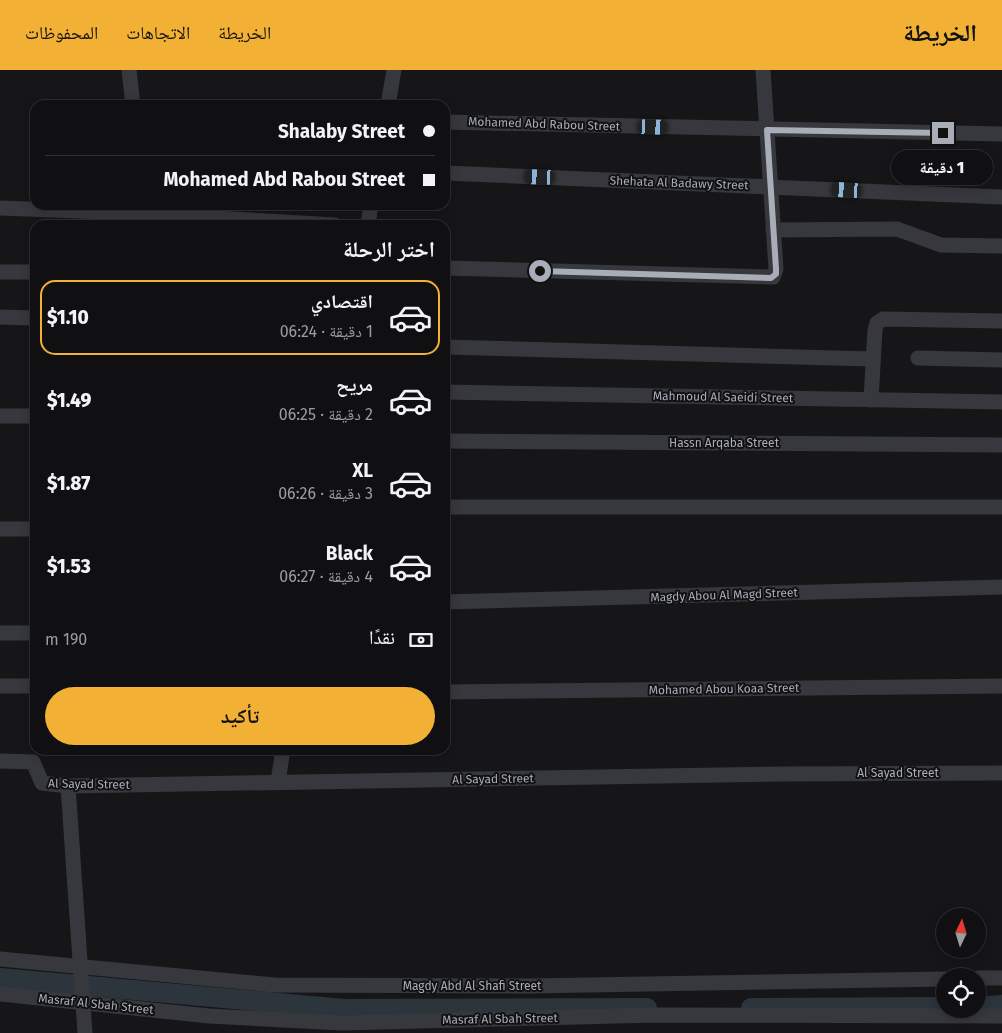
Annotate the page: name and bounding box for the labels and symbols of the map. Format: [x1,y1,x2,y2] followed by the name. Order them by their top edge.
[468,114,621,134] street label: Mohamed Abd Rabou Street
[637,119,668,135] car
[932,122,954,144] route end
[892,150,994,186] callout: 1 دقيقة
[524,169,555,185] car
[609,174,749,192] street label: Shehata Al Badawy Street
[831,182,862,198] car
[529,260,551,282] route start
[653,389,794,405] street label: Mahmoud Al Saeidi Street
[669,436,780,450] street label: Hassn Arqaba Street
[650,585,799,605] street label: Magdy Abou Al Magd Street
[648,681,800,697] street label: Mohamed Abou Koaa Street
[857,766,939,780] street label: Al Sayad Street
[452,771,535,787] street label: Al Sayad Street
[48,776,131,792] street label: Al Sayad Street
[936,908,986,958] north arrow
[403,979,542,993] street label: Magdy Abd Al Shafi Street
[38,991,155,1017] street label: Masraf Al Sbah Street
[442,1011,559,1027] street label: Masraf Al Sbah Street

